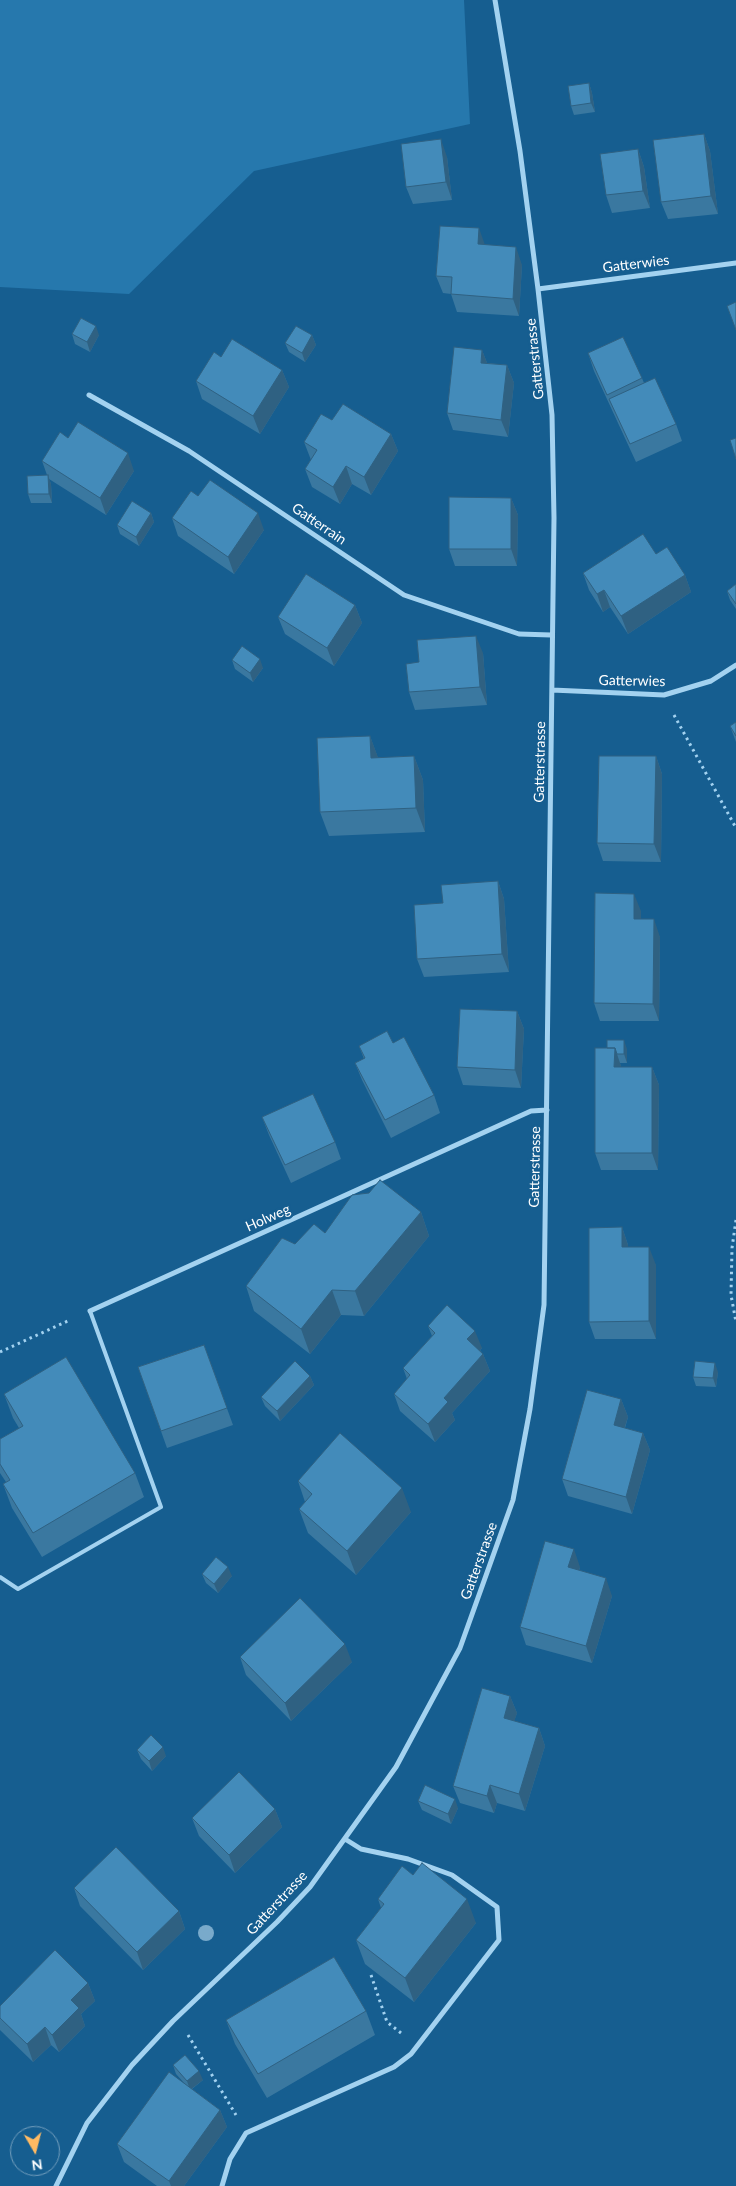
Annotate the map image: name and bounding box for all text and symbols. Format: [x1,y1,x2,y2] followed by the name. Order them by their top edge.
[602,252,670,276] street label: Gatterwies
[522,318,548,400] street label: Gatterstrasse
[289,500,349,548] street label: Gatterrain
[598,672,666,690] street label: Gatterwies
[531,721,549,803] street label: Gatterstrasse
[526,1126,544,1208] street label: Gatterstrasse
[243,1201,293,1235] street label: Holweg
[457,1520,501,1602] street label: Gatterstrasse
[243,1867,311,1939] street label: Gatterstrasse
[10,2126,60,2176] north arrow
[30,2156,44,2175] text: N

